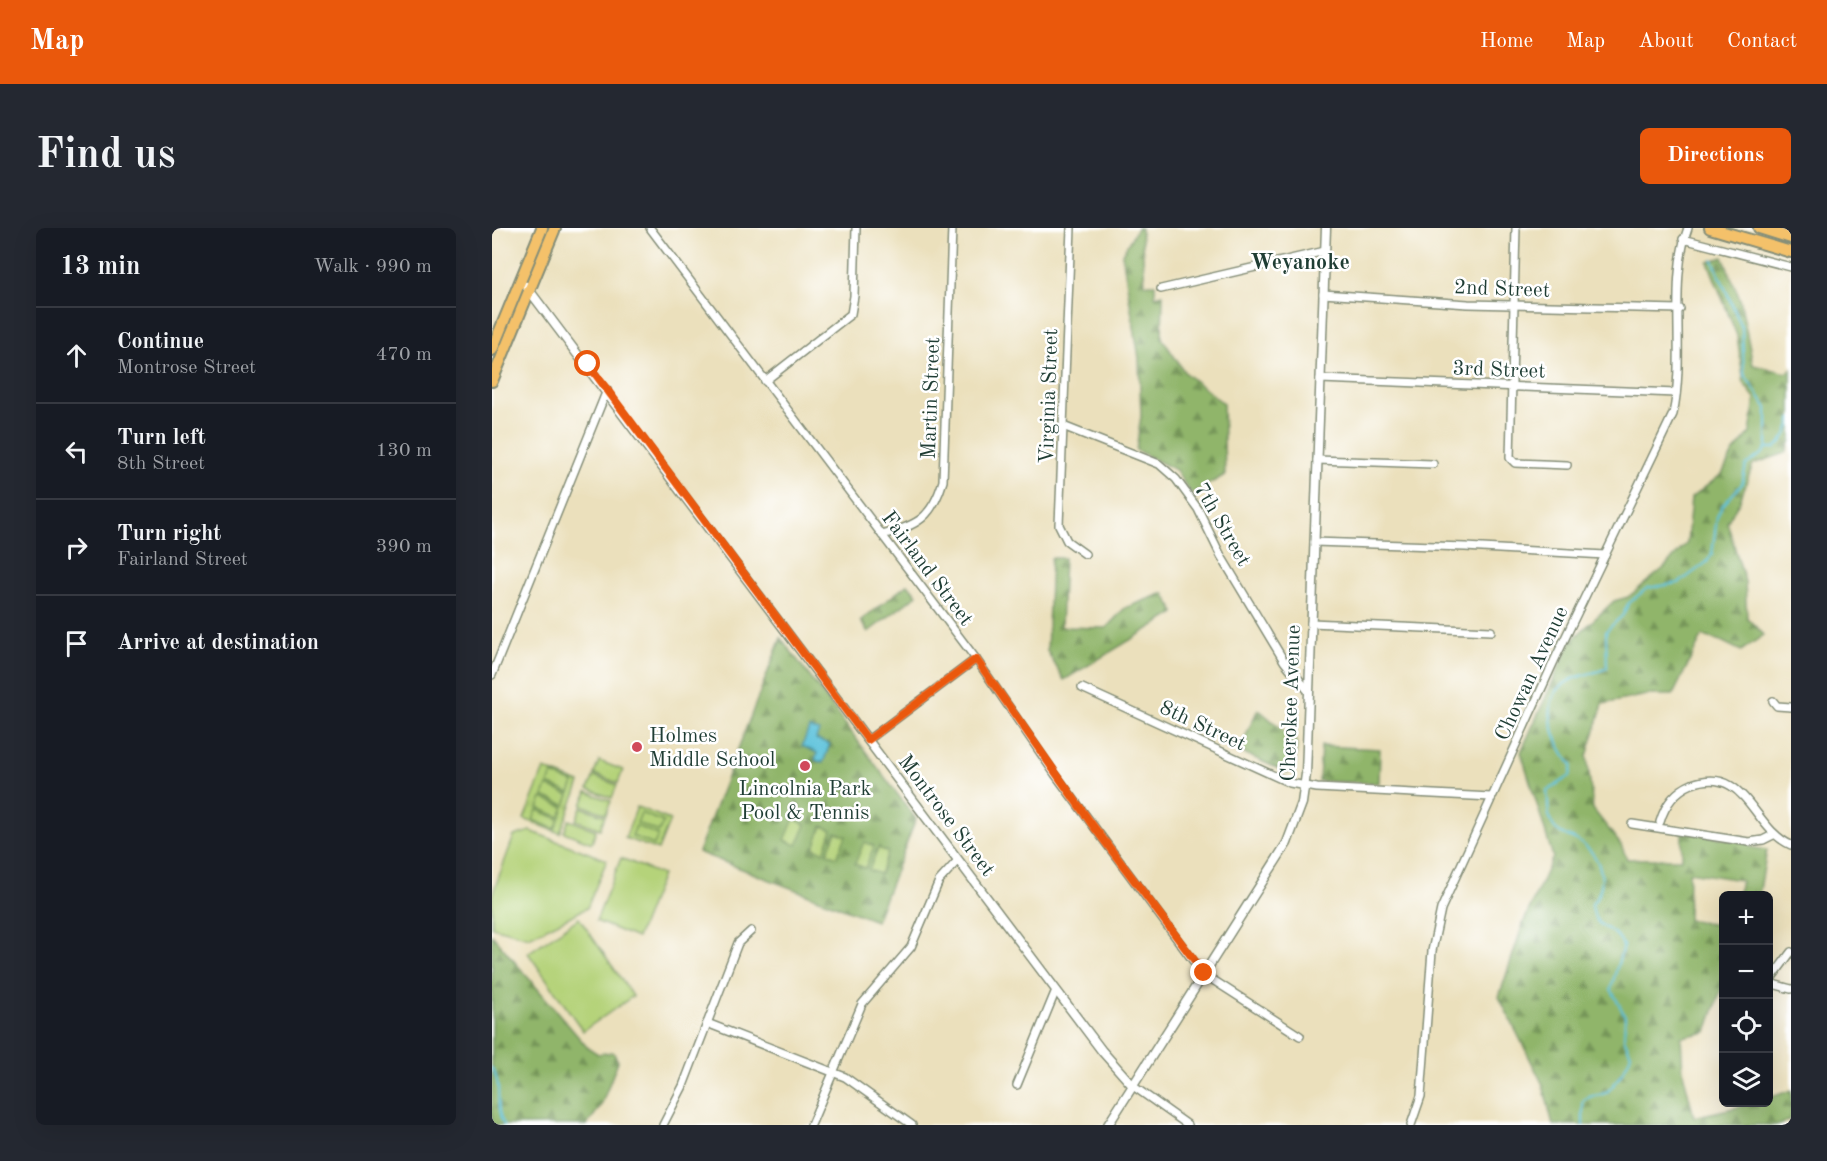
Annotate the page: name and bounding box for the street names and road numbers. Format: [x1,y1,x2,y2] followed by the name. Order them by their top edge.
[1454,277,1550,302] street label: 2nd Street
[1037,328,1062,464] street label: Virginia Street
[919,336,944,460] street label: Martin Street
[1452,358,1546,383] street label: 3rd Street
[1189,479,1254,570] street label: 7th Street
[877,508,977,630] street label: Fairland Street
[1492,603,1573,744] street label: Chowan Avenue
[1278,624,1305,782] street label: Cherokee Avenue
[1156,697,1249,755] street label: 8th Street
[893,751,998,881] street label: Montrose Street

